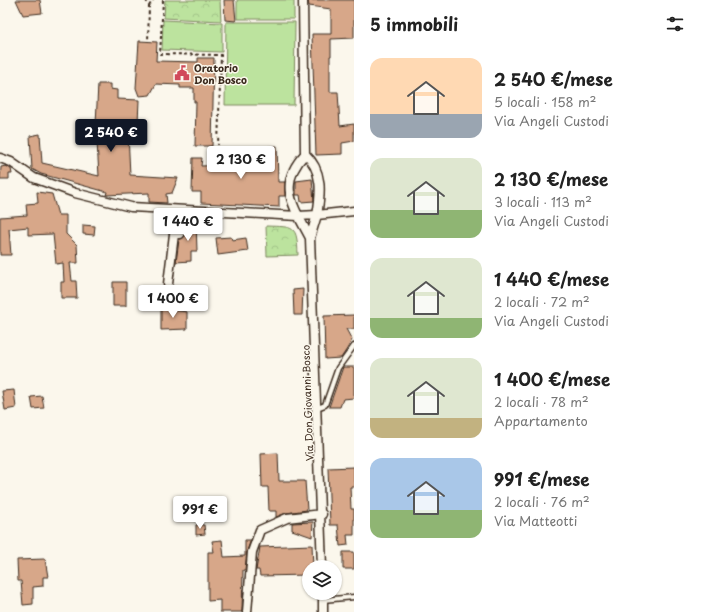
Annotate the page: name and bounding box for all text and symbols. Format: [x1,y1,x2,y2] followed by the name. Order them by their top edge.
[370,11,458,37] text: 5 immobili
[664,13,686,35] icon: filters
[194,60,247,87] place label: Oratorio Don Bosco
[173,64,191,82] public building icon: Oratorio Don Bosco
[494,66,613,92] text: 2 540 €/mese
[402,74,450,122] icon: home
[494,92,596,111] text: 5 locali · 158 m²
[494,111,609,130] text: Via Angeli Custodi
[74,119,148,153] pin: 2 540 €
[84,122,138,141] text: 2 540 €
[204,146,278,180] pin: 2 130 €
[216,149,266,168] text: 2 130 €
[494,166,608,192] text: 2 130 €/mese
[402,174,450,222] icon: home
[494,192,592,211] text: 3 locali · 113 m²
[151,208,225,242] pin: 1 440 €
[163,211,213,230] text: 1 440 €
[494,211,609,230] text: Via Angeli Custodi
[494,266,609,292] text: 1 440 €/mese
[402,274,450,322] icon: home
[136,285,210,319] pin: 1 400 €
[147,288,199,307] text: 1 400 €
[494,292,590,311] text: 2 locali · 72 m²
[494,311,609,330] text: Via Angeli Custodi
[297,344,317,461] street label: Via Don Giovanni Bosco
[494,366,610,392] text: 1 400 €/mese
[402,374,450,422] icon: home
[494,392,589,411] text: 2 locali · 78 m²
[494,411,588,430] text: Appartamento
[494,466,590,492] text: 991 €/mese
[402,474,450,522] icon: home
[494,492,590,511] text: 2 locali · 76 m²
[172,496,228,530] pin: 991 €
[182,499,218,518] text: 991 €
[494,511,577,530] text: Via Matteotti
[302,560,342,600] map controls
[302,560,342,600] button: layers

